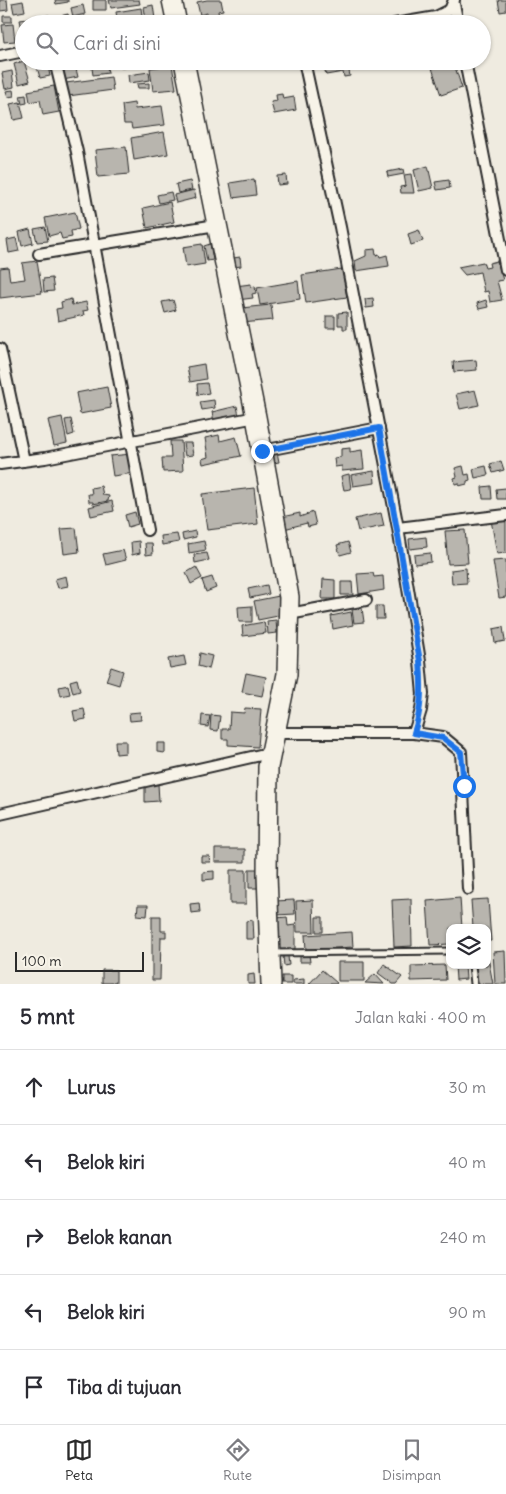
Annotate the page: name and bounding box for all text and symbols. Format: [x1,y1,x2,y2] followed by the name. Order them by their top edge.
[15,15,491,70] search box
[33,29,61,57] icon: search
[73,31,161,55] text: Cari di sini
[251,440,274,463] route end
[453,775,476,798] route start
[446,924,491,969] map controls
[446,924,491,969] button: layers
[15,949,144,972] scale bar
[22,952,62,970] text: 100 m
[20,1003,75,1030] text: 5 mnt
[355,1007,486,1027] text: Jalan kaki · 400 m
[20,1073,48,1101] icon: ahead
[67,1075,116,1099] text: Lurus
[449,1077,486,1097] text: 30 m
[20,1148,48,1176] icon: left
[67,1150,145,1174] text: Belok kiri
[448,1152,486,1172] text: 40 m
[20,1223,48,1251] icon: right
[67,1225,172,1249] text: Belok kanan
[440,1227,486,1247] text: 240 m
[20,1298,48,1326] icon: left
[67,1300,145,1324] text: Belok kiri
[448,1302,486,1322] text: 90 m
[20,1373,48,1401] icon: arrive
[67,1375,182,1399] text: Tiba di tujuan
[65,1436,93,1484] tab: Peta
[223,1436,252,1484] tab: Rute
[382,1436,441,1484] tab: Disimpan

